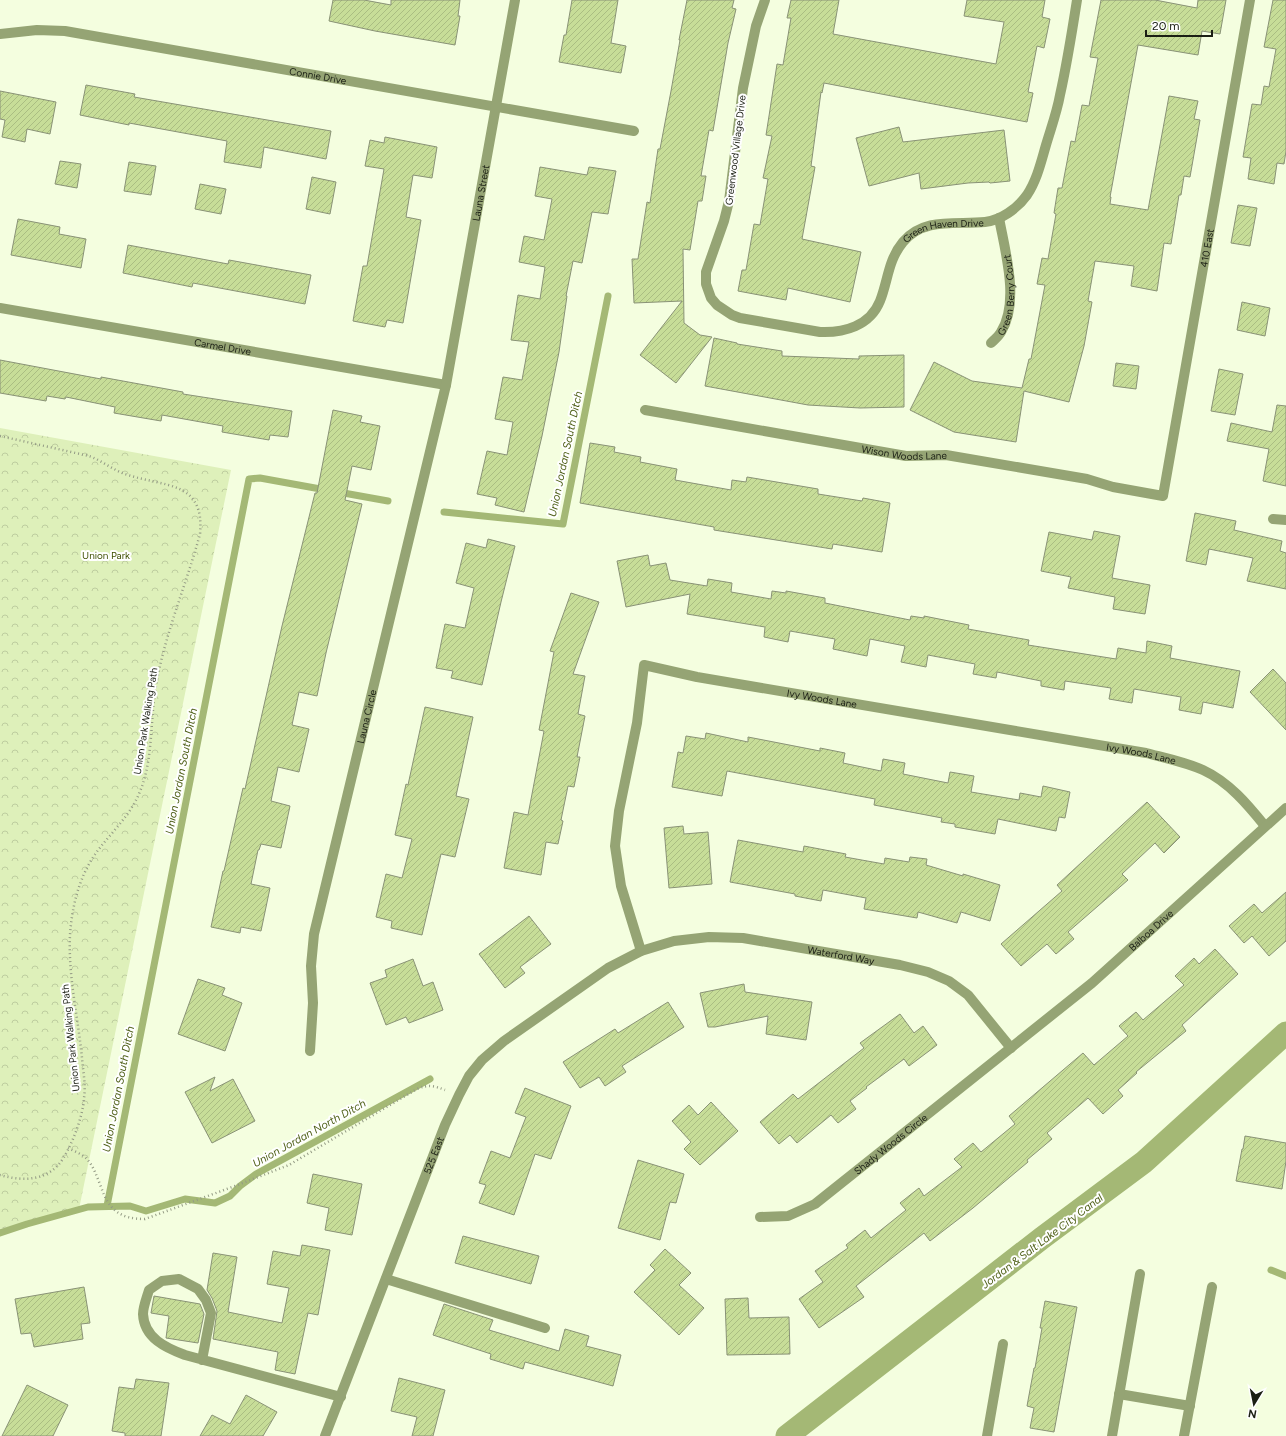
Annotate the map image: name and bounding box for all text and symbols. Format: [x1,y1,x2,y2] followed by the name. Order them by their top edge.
[1146,12,1212,38] scale bar
[1152,19,1180,33] text: 20 m
[288,65,348,87] street label: Connie Drive
[722,94,749,206] street label: Greenwood Village Drive
[469,164,492,222] street label: Launa Street
[900,216,985,246] street label: Green Haven Drive
[1197,228,1217,268] street label: 410 East
[994,253,1017,338] street label: Green Berry Court
[193,336,253,358] street label: Carmel Drive
[546,390,585,518] water label: Union Jordan South Ditch
[861,442,948,463] street label: Wison Woods Lane
[82,549,130,562] park label: Union Park
[131,666,160,775] street label: Union Park Walking Path
[786,686,858,711] street label: Ivy Woods Lane
[354,688,380,745] street label: Launa Circle
[163,707,200,835] water label: Union Jordan South Ditch
[1105,740,1178,768] street label: Ivy Woods Lane
[1126,907,1177,954] street label: Balboa Drive
[807,943,876,968] street label: Waterford Way
[58,983,83,1092] street label: Union Park Walking Path
[100,1025,137,1153] water label: Union Jordan South Ditch
[250,1097,368,1170] water label: Union Jordan North Ditch
[851,1111,930,1178] street label: Shady Woods Circle
[421,1135,447,1176] street label: 525 East
[978,1191,1106,1292] water label: Jordan & Salt Lake City Canal
[1234,1384,1274,1424] north arrow
[1247,1406,1258,1420] text: N

